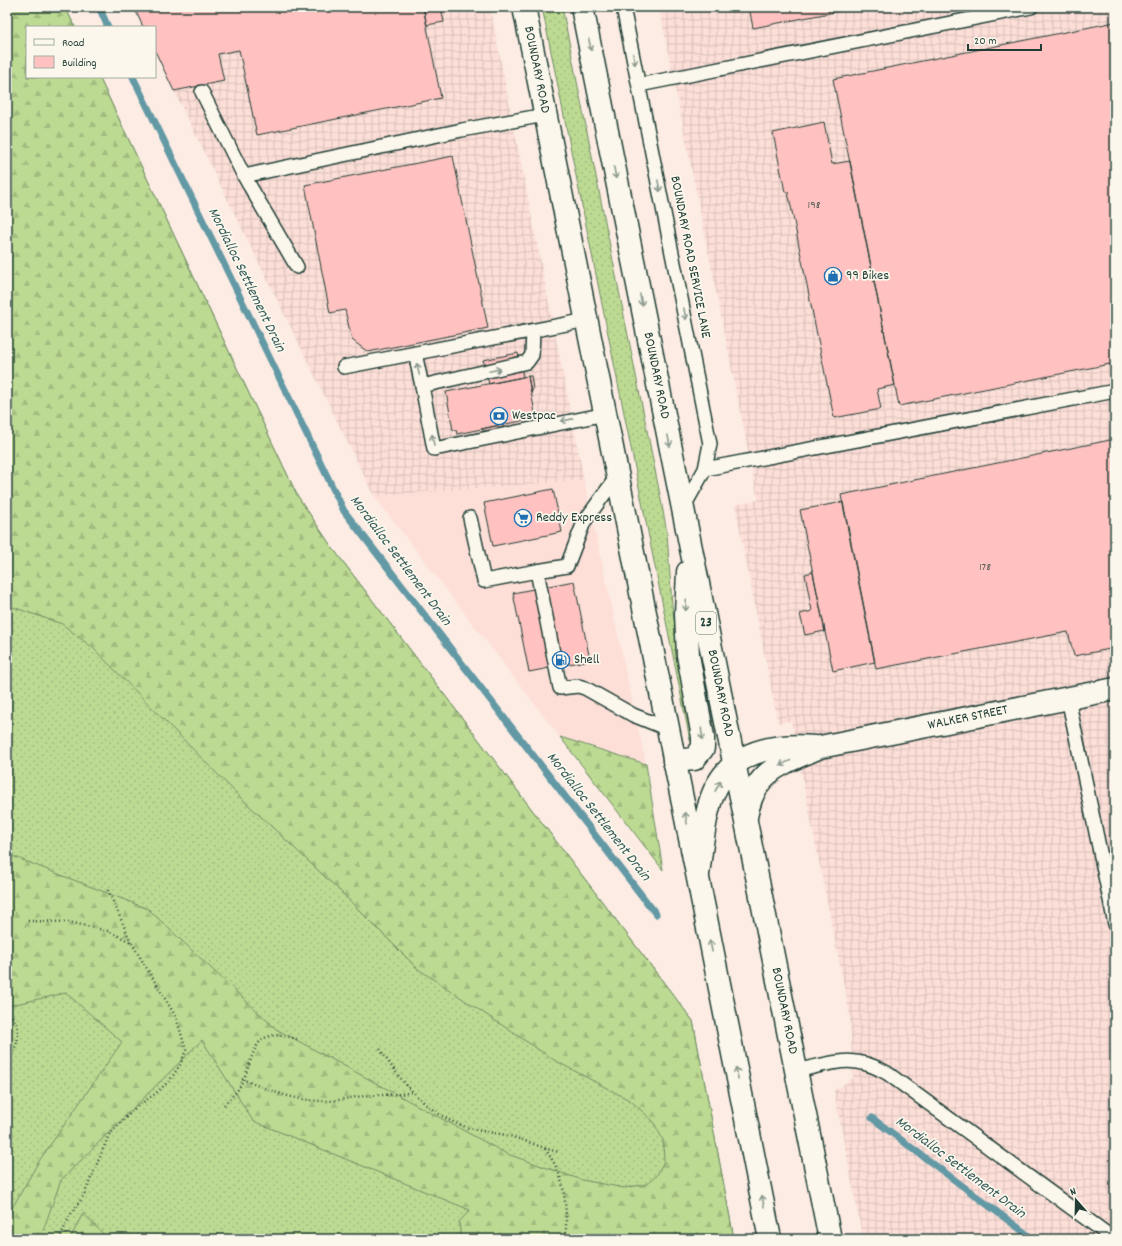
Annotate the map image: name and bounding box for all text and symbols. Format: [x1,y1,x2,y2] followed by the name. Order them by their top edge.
[518,25,555,115] street label: BOUNDARY ROAD
[26,26,156,78] legend
[968,26,1041,52] scale bar
[974,33,997,50] text: 20 m
[62,35,84,52] text: Road
[586,38,594,51] one-way arrow
[630,52,638,65] one-way arrow
[62,55,97,72] text: Building
[612,166,620,179] one-way arrow
[664,174,716,340] street label: BOUNDARY ROAD SERVICE LANE
[656,180,664,193] one-way arrow
[808,197,821,214] house number: 198
[201,204,291,357] water label: Mordialloc Settlement Drain
[823,266,843,286] shop icon: 99 Bikes
[846,266,889,286] place label: 99 Bikes
[637,293,645,306] one-way arrow
[681,307,689,320] one-way arrow
[638,330,675,421] street label: BOUNDARY ROAD
[414,363,422,376] one-way arrow
[488,366,501,374] one-way arrow
[489,406,509,426] bank icon: Westpac
[512,406,556,426] place label: Westpac
[561,417,574,425] one-way arrow
[428,434,436,447] one-way arrow
[666,434,674,447] one-way arrow
[344,491,457,632] water label: Mordialloc Settlement Drain
[513,508,533,528] supermarket icon: Reddy Express
[536,508,612,528] place label: Reddy Express
[979,559,991,576] house number: 178
[682,598,690,611] one-way arrow
[696,612,716,634] road number: 23
[702,648,739,738] street label: BOUNDARY ROAD
[551,650,571,670] fuel station icon: Shell
[574,650,600,670] place label: Shell
[926,700,1010,736] street label: WALKER STREET
[698,727,706,740] one-way arrow
[541,748,656,887] water label: Mordialloc Settlement Drain
[779,760,791,767] one-way arrow
[714,780,722,792] one-way arrow
[681,812,689,825] one-way arrow
[707,940,715,953] one-way arrow
[766,966,803,1056] street label: BOUNDARY ROAD
[733,1067,741,1080] one-way arrow
[890,1112,1031,1225] water label: Mordialloc Settlement Drain
[1056,1180,1096,1220] north arrow
[1068,1184,1079,1201] text: N
[758,1195,766,1208] one-way arrow

